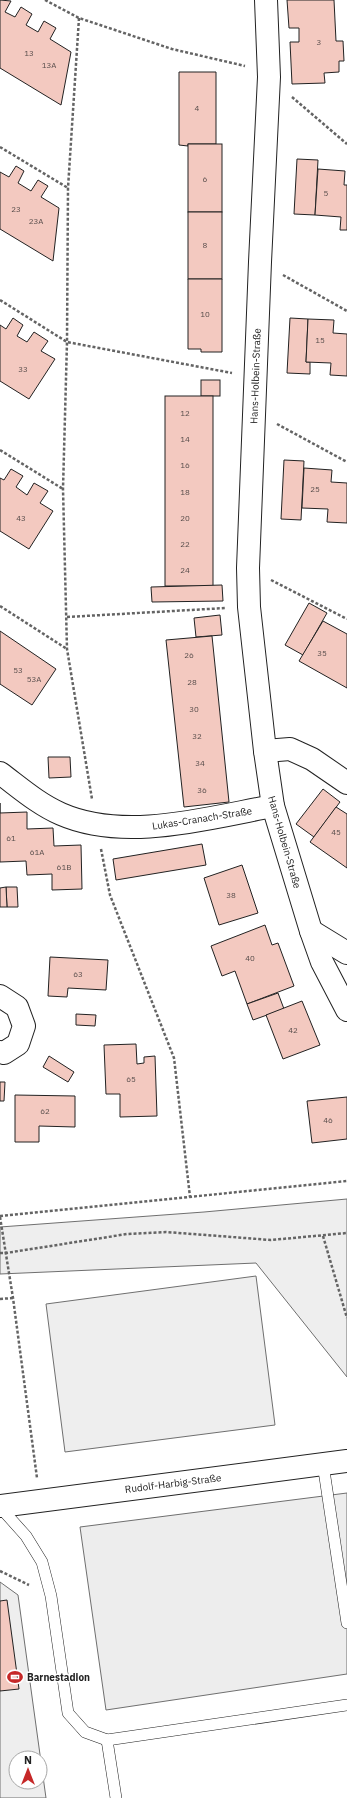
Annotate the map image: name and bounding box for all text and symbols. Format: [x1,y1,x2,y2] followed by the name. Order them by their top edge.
[317,37,322,47] house number: 3
[24,48,34,58] house number: 13
[42,60,56,70] house number: 13A
[195,103,200,113] house number: 4
[203,174,208,184] house number: 6
[324,188,329,198] house number: 5
[11,204,21,214] house number: 23
[29,216,43,226] house number: 23A
[203,240,208,250] house number: 8
[200,309,210,319] house number: 10
[247,327,264,424] street label: Hans-Holbein-Straße
[315,335,325,345] house number: 15
[18,364,28,374] house number: 33
[180,408,190,418] house number: 12
[180,434,190,444] house number: 14
[180,460,190,470] house number: 16
[310,484,320,494] house number: 25
[180,487,190,497] house number: 18
[16,513,26,523] house number: 43
[180,513,190,523] house number: 20
[180,539,190,549] house number: 22
[180,565,190,575] house number: 24
[317,648,327,658] house number: 35
[184,650,194,660] house number: 26
[13,665,23,675] house number: 53
[27,674,41,684] house number: 53A
[187,677,197,687] house number: 28
[189,704,199,714] house number: 30
[192,731,202,741] house number: 32
[195,758,205,768] house number: 34
[197,785,207,795] house number: 36
[265,794,304,890] street label: Hans-Holbein-Straße
[151,804,253,833] street label: Lukas-Cranach-Straße
[331,827,341,837] house number: 45
[6,833,16,843] house number: 61
[30,847,44,857] house number: 61A
[57,862,71,872] house number: 61B
[226,890,236,900] house number: 38
[245,953,255,963] house number: 40
[73,969,83,979] house number: 63
[288,1025,298,1035] house number: 42
[126,1074,136,1084] house number: 65
[40,1106,50,1116] house number: 62
[323,1115,333,1125] house number: 46
[124,1471,223,1496] street label: Rudolf-Harbig-Straße
[6,1668,24,1686] sports icon: Barnestadion
[27,1671,90,1684] place label: Barnestadion
[8,1750,48,1790] north arrow
[24,1753,32,1767] text: N

